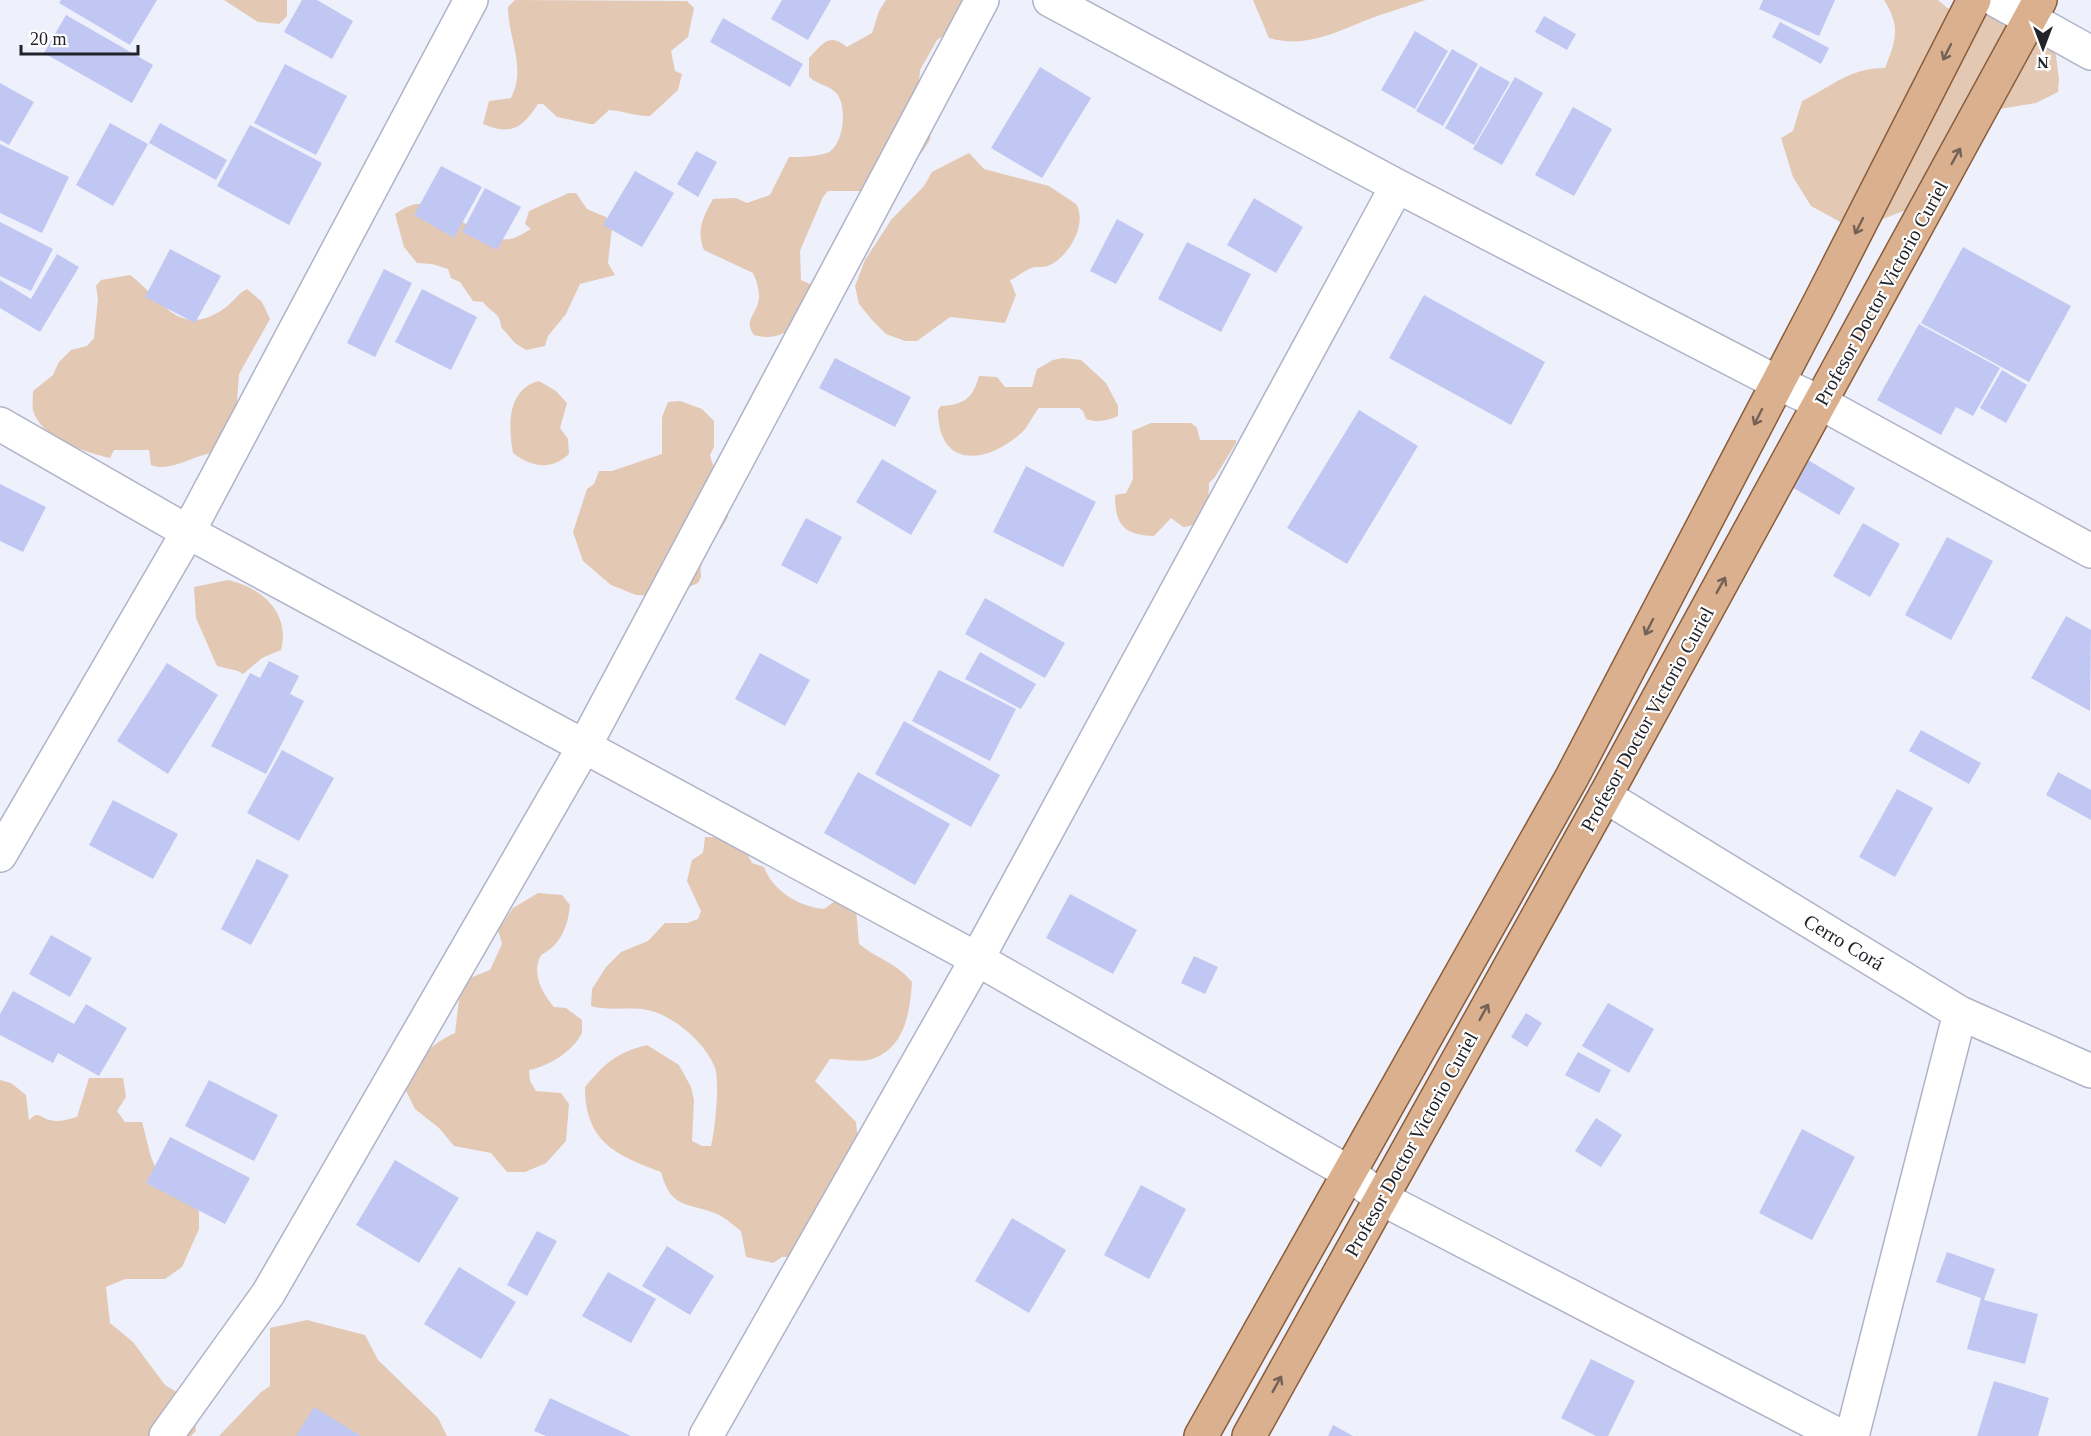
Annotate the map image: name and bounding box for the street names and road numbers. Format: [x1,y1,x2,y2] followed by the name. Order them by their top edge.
[1810,176,1952,409] street label: Profesor Doctor Victorio Curiel
[1576,602,1718,835] street label: Profesor Doctor Victorio Curiel
[1800,910,1888,975] street label: Cerro Corá
[1340,1027,1482,1260] street label: Profesor Doctor Victorio Curiel

